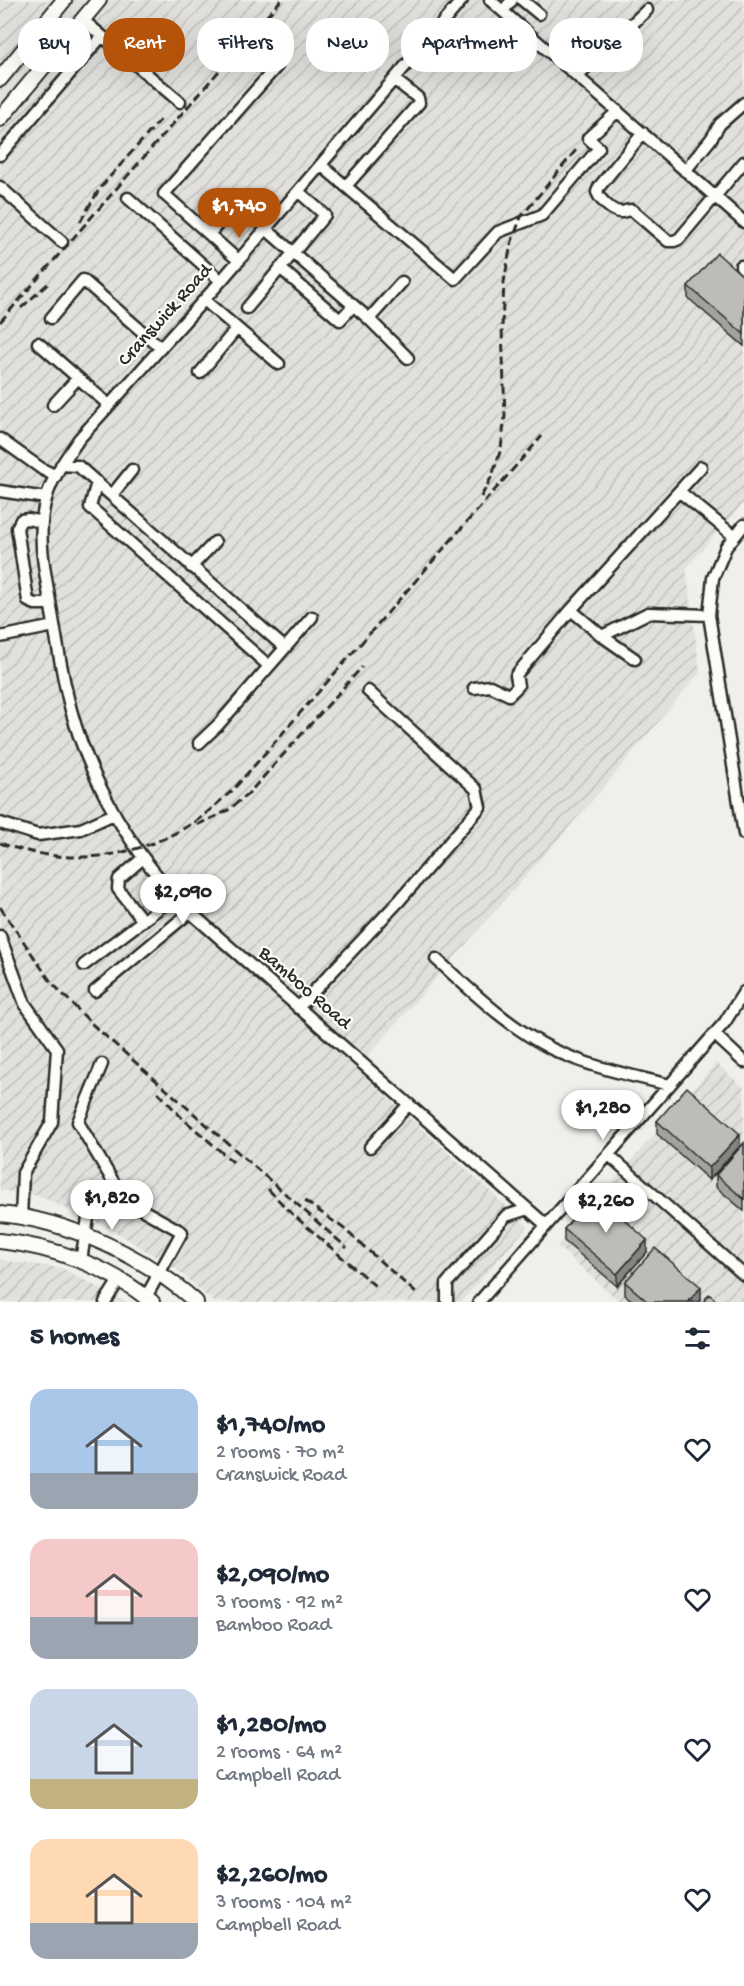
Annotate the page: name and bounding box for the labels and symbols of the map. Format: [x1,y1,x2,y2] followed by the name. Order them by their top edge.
[190,188,288,239] pin: $1,740
[114,258,220,372] street label: Cranswick Road
[134,874,232,925] pin: $2,090
[252,942,357,1037] street label: Bamboo Road
[554,1090,652,1141] pin: $1,280
[63,1180,161,1231] pin: $1,820
[557,1183,655,1234] pin: $2,260

